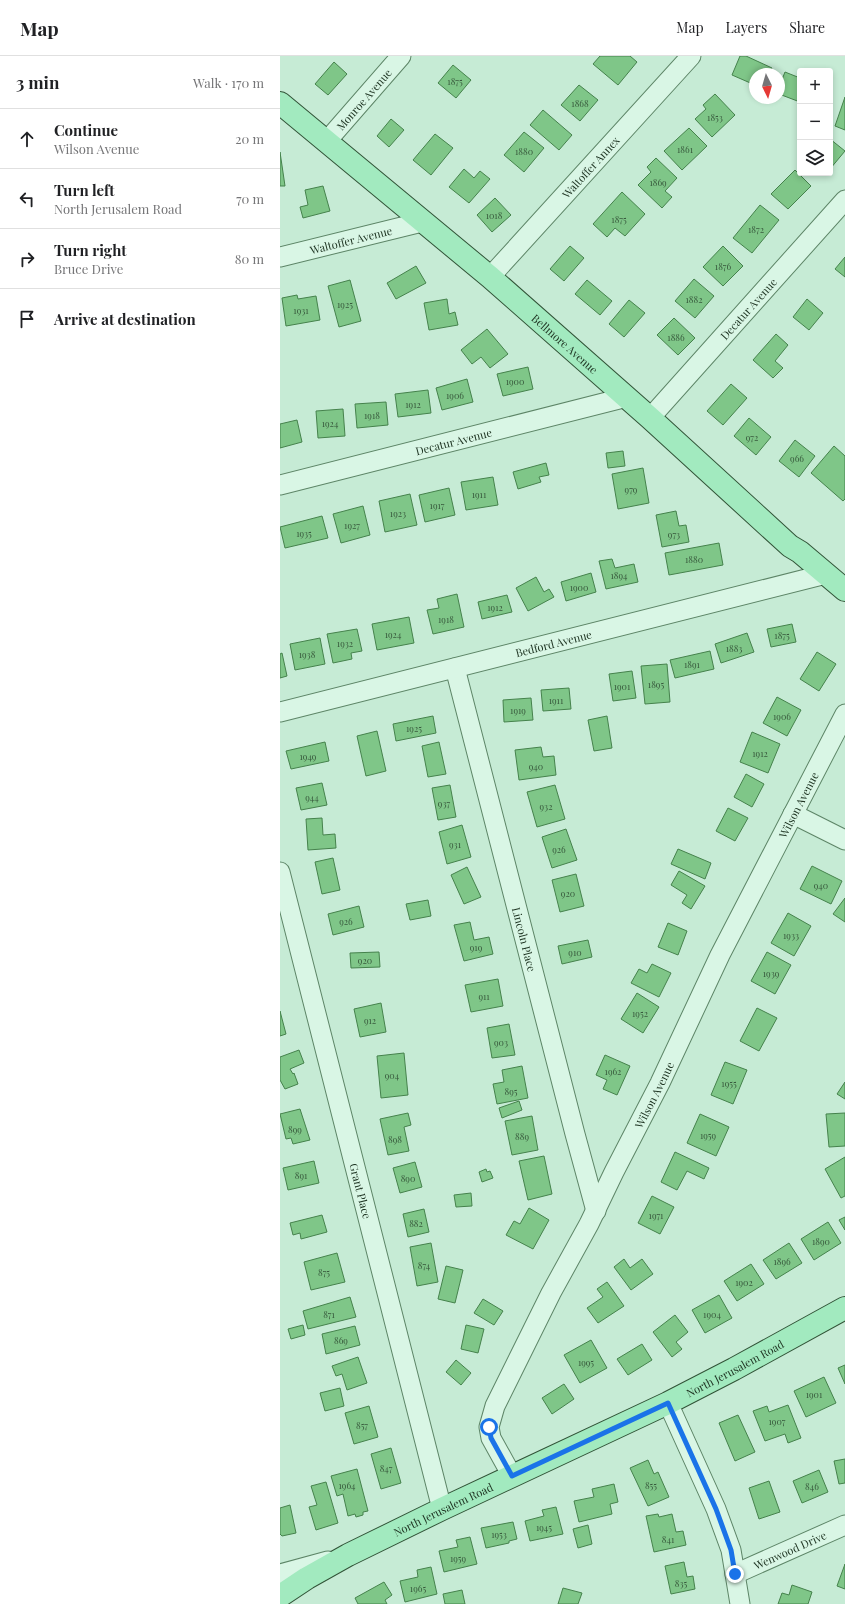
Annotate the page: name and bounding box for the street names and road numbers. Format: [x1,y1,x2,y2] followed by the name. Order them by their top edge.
[332,65,395,133] street label: Monroe Avenue
[558,132,623,202] street label: Waltoffer Annex
[307,222,394,257] street label: Waltoffer Avenue
[716,274,780,343] street label: Decatur Avenue
[529,310,602,377] street label: Bellmore Avenue
[414,424,494,458] street label: Decatur Avenue
[514,626,594,660] street label: Bedford Avenue
[774,769,822,841] street label: Wilson Avenue
[509,905,540,973] street label: Lincoln Place
[630,1059,677,1131] street label: Wilson Avenue
[347,1161,375,1221] street label: Grant Place
[683,1336,787,1400] street label: North Jerusalem Road
[391,1479,496,1539] street label: North Jerusalem Road
[750,1527,829,1573] street label: Wenwood Drive

